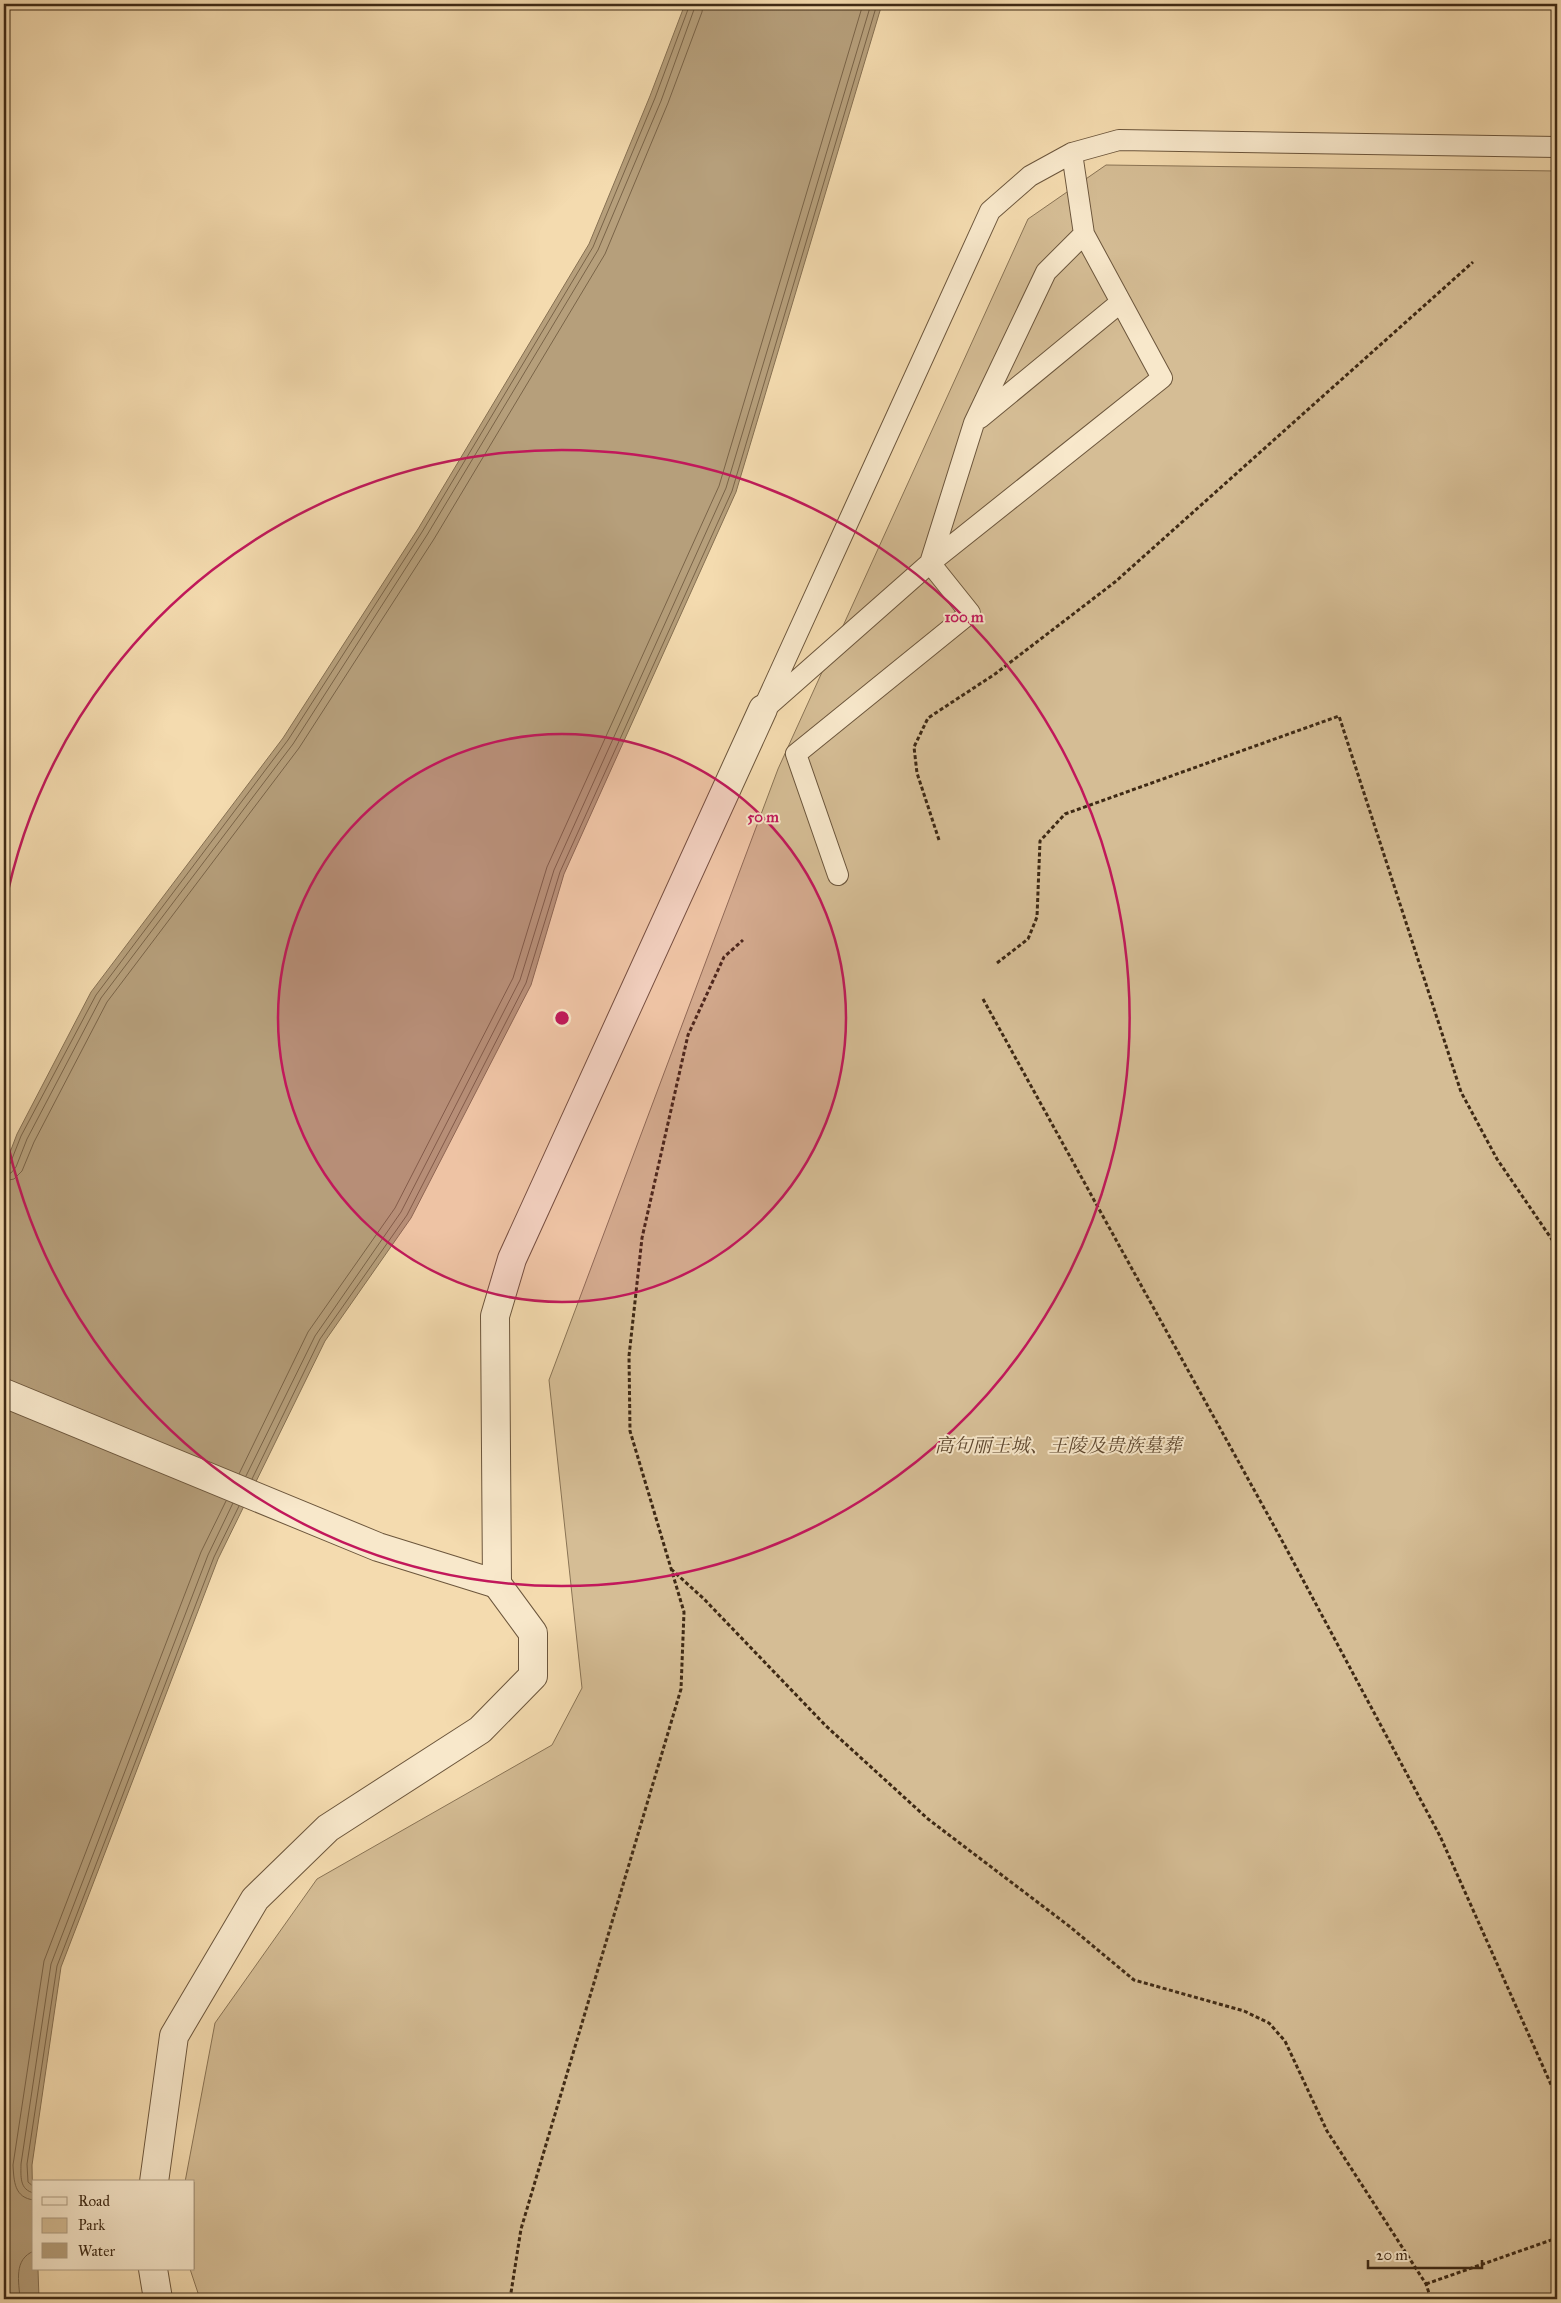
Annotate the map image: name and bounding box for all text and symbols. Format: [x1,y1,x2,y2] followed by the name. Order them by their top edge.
[944,608,984,626] text: 100 m
[747,808,779,826] text: 50 m
[553,1009,571,1027] centre of rings
[934,1434,1184,1457] park label: 高句丽王城、王陵及贵族墓葬
[32,2180,195,2270] legend
[78,2192,110,2210] text: Road
[78,2216,105,2234] text: Park
[1368,2238,1482,2270] scale bar
[78,2242,115,2260] text: Water
[1376,2246,1408,2264] text: 20 m

